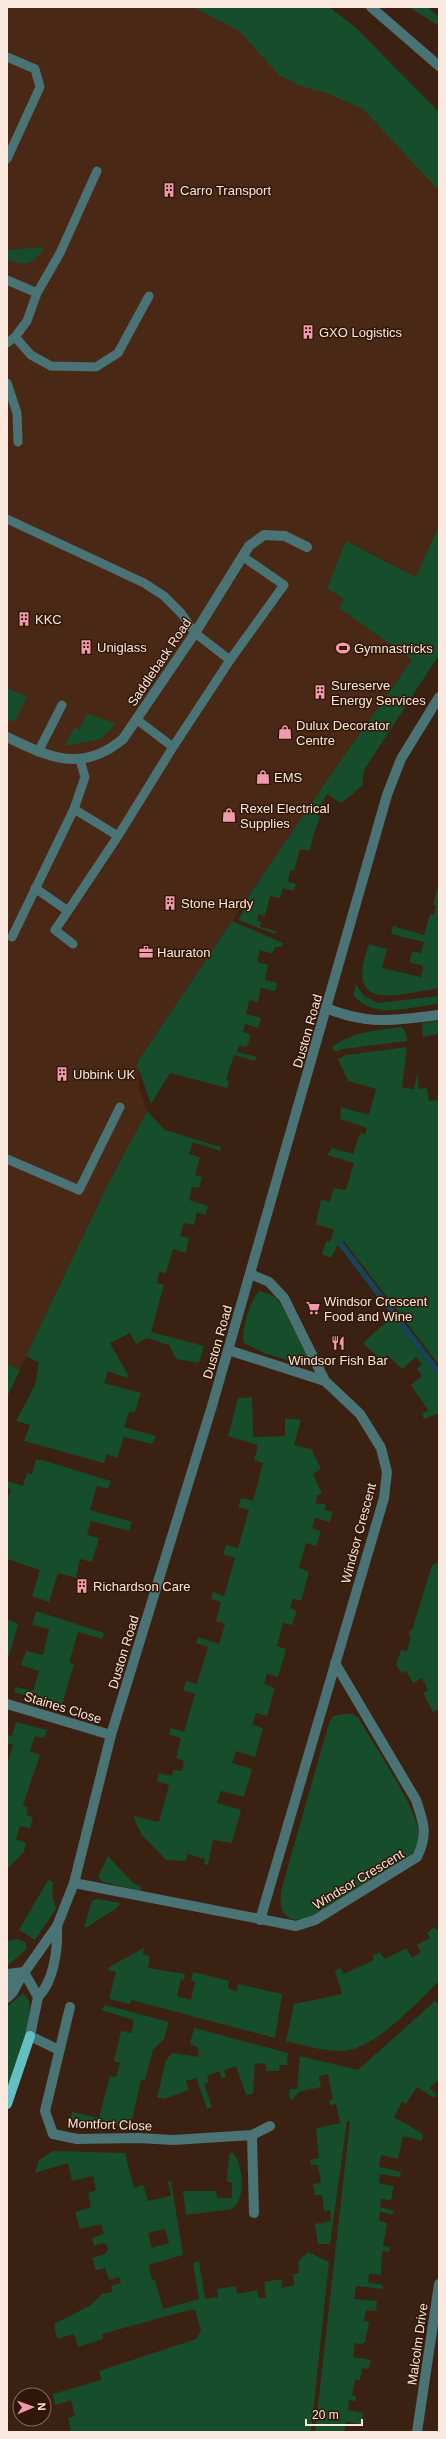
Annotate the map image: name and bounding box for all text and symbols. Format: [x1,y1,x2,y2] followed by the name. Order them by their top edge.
[161,182,177,198] building icon: Carro Transport
[180,183,271,198] place label: Carro Transport
[300,324,316,340] building icon: GXO Logistics
[319,325,403,340] place label: GXO Logistics
[16,611,32,627] building icon: KKC
[35,612,62,627] place label: KKC
[124,616,194,709] street label: Saddleback Road
[78,639,94,655] building icon: Uniglass
[97,640,147,655] place label: Uniglass
[335,640,351,656] sports icon: Gymnastricks
[354,641,433,656] place label: Gymnastricks
[331,678,426,708] place label: Sureserve Energy Services
[312,684,328,700] building icon: Sureserve Energy Services
[296,718,391,748] place label: Dulux Decorator Centre
[277,724,293,740] shop icon: Dulux Decorator Centre
[255,769,271,785] shop icon: EMS
[274,770,303,785] place label: EMS
[240,801,330,831] place label: Rexel Electrical Supplies
[221,807,237,823] shop icon: Rexel Electrical Supplies
[162,895,178,911] building icon: Stone Hardy
[181,896,254,911] place label: Stone Hardy
[138,944,154,960] office icon: Hauraton
[157,945,210,960] place label: Hauraton
[290,993,325,1070] street label: Duston Road
[54,1066,70,1082] building icon: Ubbink UK
[73,1067,135,1082] place label: Ubbink UK
[324,1294,428,1324] place label: Windsor Crescent Food and Wine
[305,1300,321,1316] supermarket icon: Windsor Crescent Food and Wine
[200,1304,235,1381] street label: Duston Road
[330,1335,346,1351] restaurant icon: Windsor Fish Bar
[288,1353,389,1368] place label: Windsor Fish Bar
[338,1481,379,1585] street label: Windsor Crescent
[74,1578,90,1594] building icon: Richardson Care
[93,1579,191,1594] place label: Richardson Care
[105,1614,142,1691] street label: Duston Road
[22,1689,103,1726] street label: Staines Close
[310,1846,407,1912] street label: Windsor Crescent
[67,2116,152,2133] street label: Montfort Close
[404,2302,431,2386] street label: Malcolm Drive
[12,2387,52,2427] north arrow
[306,2401,362,2427] scale bar
[36,2402,48,2411] text: N
[312,2408,339,2422] text: 20 m

